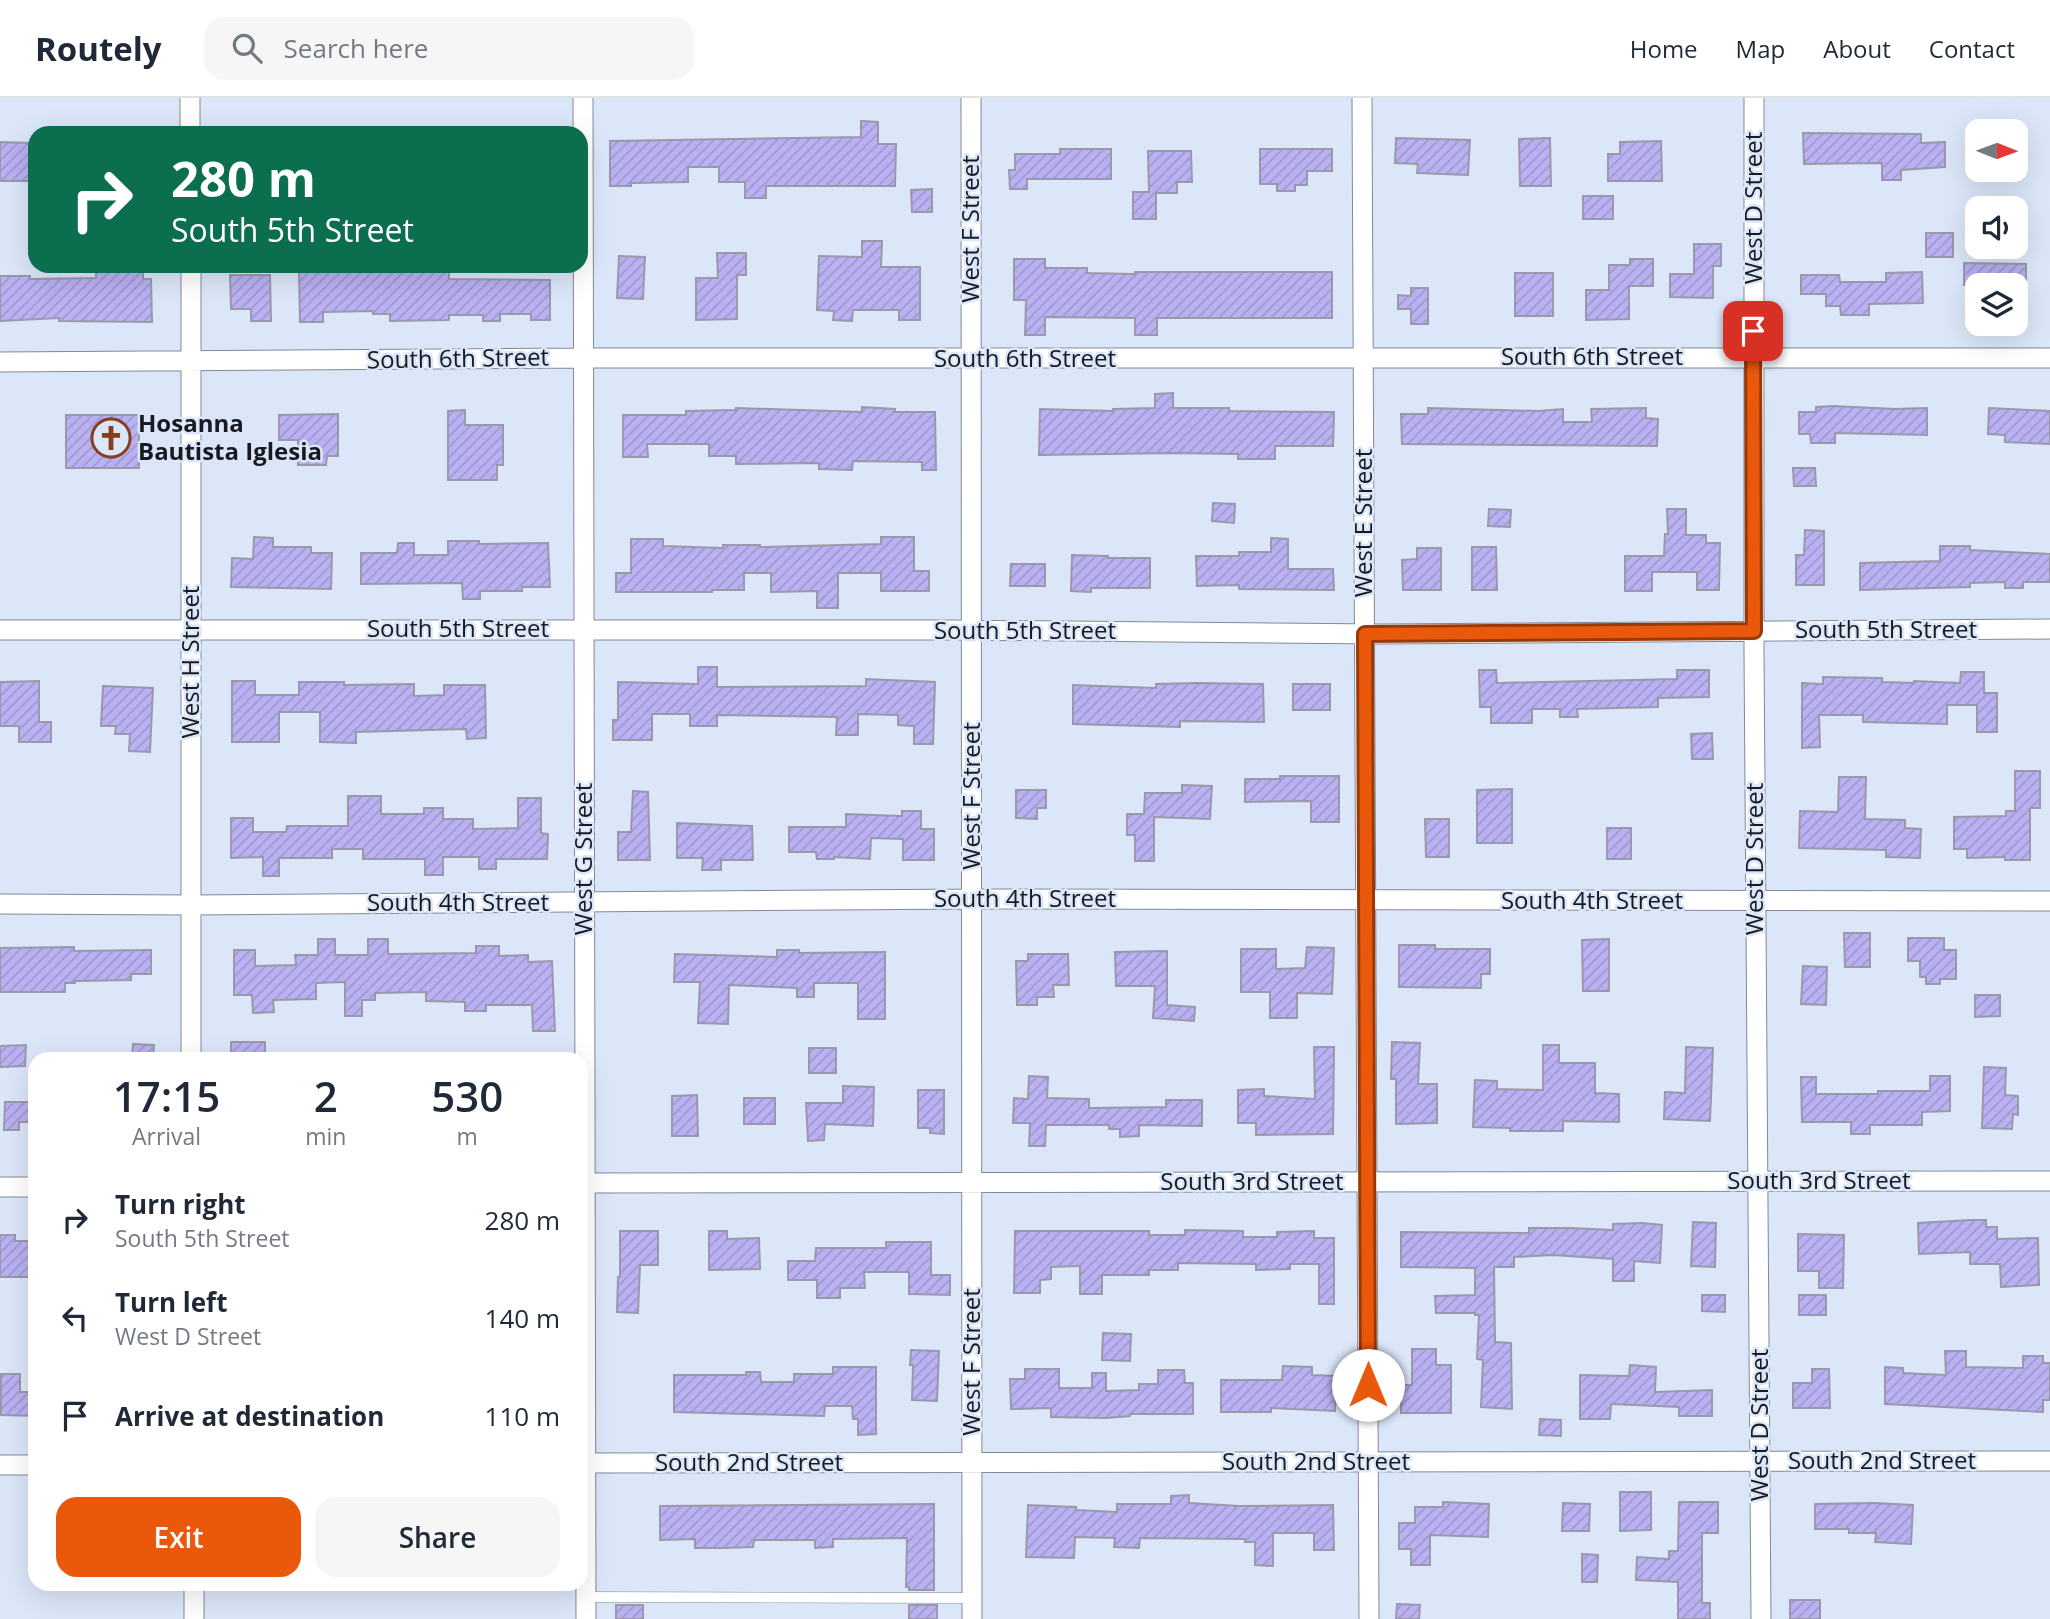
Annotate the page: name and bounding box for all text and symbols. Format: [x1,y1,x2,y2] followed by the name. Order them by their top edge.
[204,17,694,80] search box
[35,26,162,71] text: Routely
[228,29,266,67] icon: search
[284,30,428,66] text: Search here
[1630,32,1698,65] text: Home
[1736,32,1785,65] text: Map
[1823,32,1891,65] text: About
[1929,32,2015,65] text: Contact
[1965,119,2028,182] north arrow
[1965,119,2028,336] map controls
[1736,132,1769,284] street label: West D Street
[171,145,316,211] text: 280 m
[56,154,147,245] icon: right
[953,155,986,303] street label: West F Street
[1965,196,2028,259] button: sound
[171,208,414,251] text: South 5th Street
[1965,273,2028,336] button: layers
[1723,301,1783,361] pin
[1734,312,1772,350] icon: arrive
[367,339,549,376] street label: South 6th Street
[1501,339,1683,372] street label: South 6th Street
[934,341,1116,374] street label: South 6th Street
[138,406,322,467] place label: Hosanna Bautista Iglesia
[90,417,132,459] church icon: Hosanna Bautista Iglesia
[1346,449,1379,597] street label: West E Street
[173,586,206,738] street label: West H Street
[367,611,549,644] street label: South 5th Street
[1795,612,1977,645] street label: South 5th Street
[934,613,1116,646] street label: South 5th Street
[954,722,987,870] street label: West F Street
[566,783,599,935] street label: West G Street
[1737,783,1770,935] street label: West D Street
[934,881,1116,914] street label: South 4th Street
[1501,883,1683,916] street label: South 4th Street
[367,885,549,918] street label: South 4th Street
[113,1067,220,1124] text: 17:15
[314,1067,338,1124] text: 2
[431,1067,503,1124] text: 530
[132,1120,201,1152] text: Arrival
[305,1120,346,1152] text: min
[457,1120,478,1152] text: m
[1727,1163,1911,1196] street label: South 3rd Street
[1160,1164,1344,1197] street label: South 3rd Street
[115,1186,246,1222] text: Turn right
[56,1201,94,1239] icon: right
[485,1202,560,1238] text: 280 m
[115,1222,290,1254] text: South 5th Street
[115,1284,227,1320] text: Turn left
[954,1288,987,1436] street label: West F Street
[56,1299,94,1337] icon: left
[485,1300,560,1336] text: 140 m
[115,1320,261,1352] text: West D Street
[1331,1348,1405,1422] position arrow
[1742,1349,1775,1501] street label: West D Street
[56,1397,94,1435] icon: arrive
[115,1398,384,1434] text: Arrive at destination
[485,1398,560,1434] text: 110 m
[1788,1443,1976,1476] street label: South 2nd Street
[1222,1444,1410,1477] street label: South 2nd Street
[655,1445,843,1478] street label: South 2nd Street
[56,1497,301,1577] button: Exit
[315,1497,560,1577] button: Share

